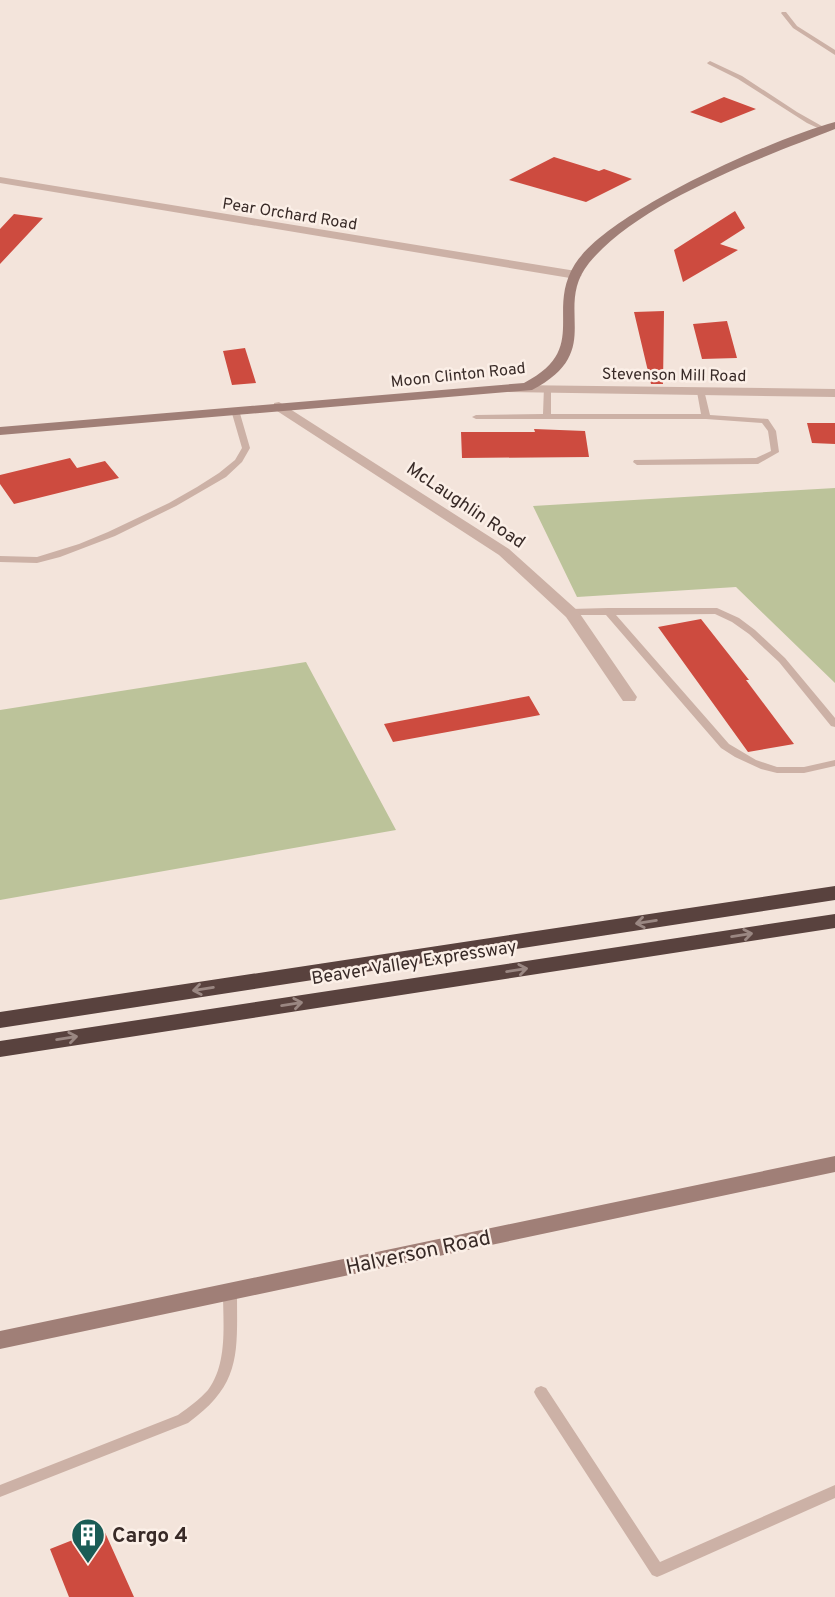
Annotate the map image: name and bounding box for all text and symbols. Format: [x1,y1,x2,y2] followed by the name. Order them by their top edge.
[221,194,358,236] street label: Pear Orchard Road
[390,359,527,393] street label: Moon Clinton Road
[602,365,746,387] street label: Stevenson Mill Road
[401,458,529,555] street label: McLaughlin Road
[636,915,658,928] one-way arrow
[730,929,753,942] one-way arrow
[310,936,519,991] street label: Beaver Valley Expressway
[505,963,528,976] one-way arrow
[193,983,215,996] one-way arrow
[280,997,303,1010] one-way arrow
[56,1031,78,1044] one-way arrow
[343,1225,493,1282] street label: Halverson Road
[69,1516,107,1565] building icon: Cargo 4
[112,1523,188,1550] place label: Cargo 4

